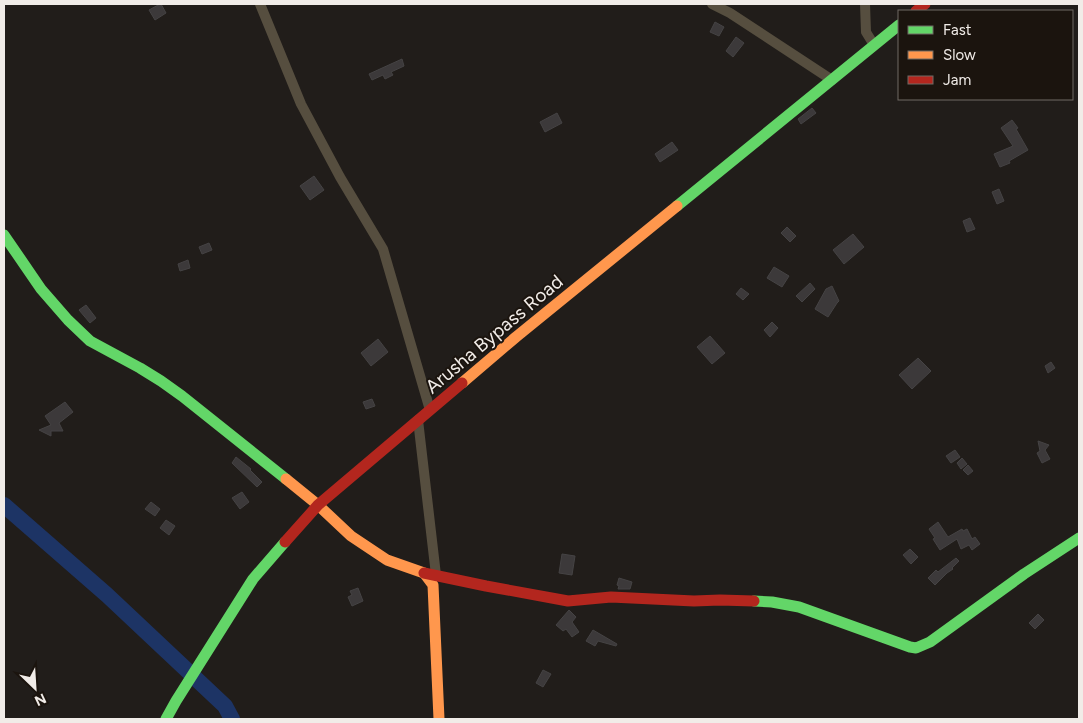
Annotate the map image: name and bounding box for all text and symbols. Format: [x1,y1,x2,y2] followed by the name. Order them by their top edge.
[898,10,1073,100] legend
[943,21,972,39] text: Fast
[943,46,976,64] text: Slow
[943,71,971,89] text: Jam
[421,270,567,398] street label: Arusha Bypass Road
[10,663,60,713] north arrow
[32,689,49,709] text: N

